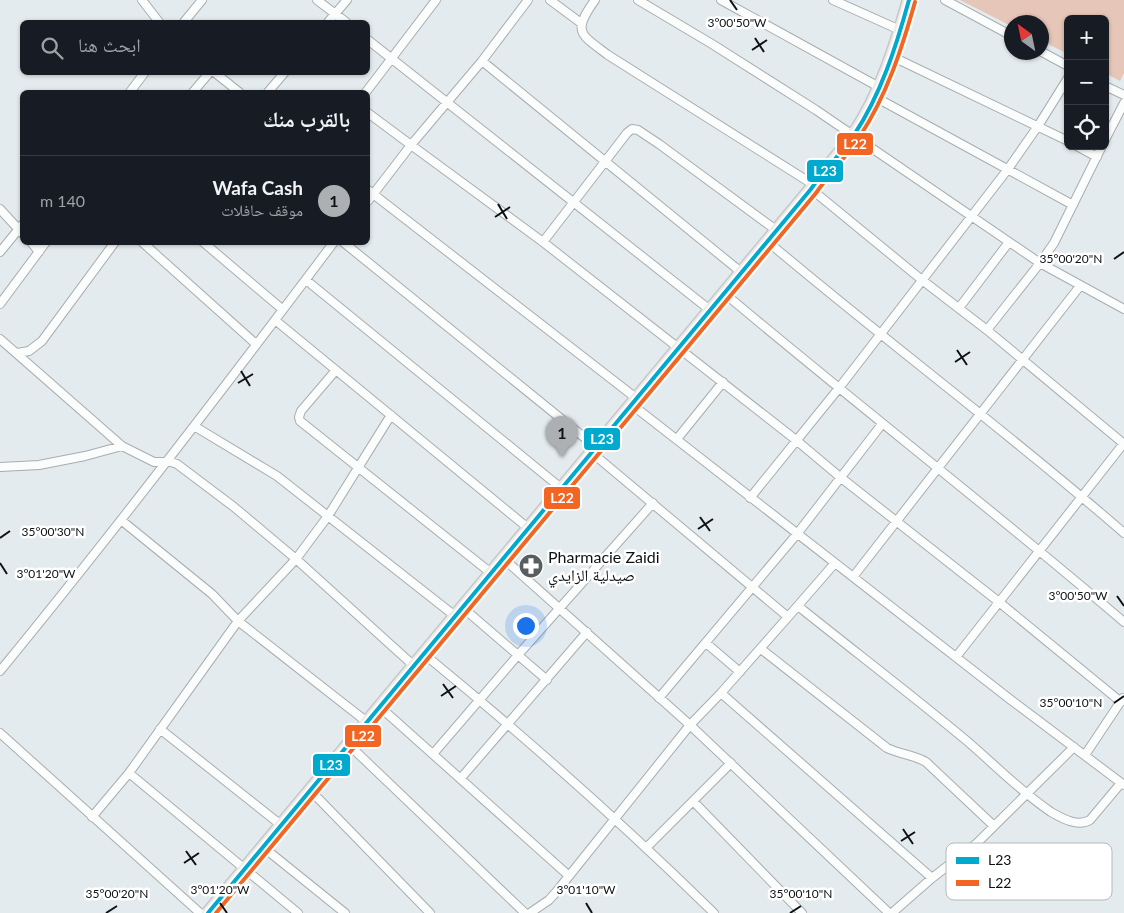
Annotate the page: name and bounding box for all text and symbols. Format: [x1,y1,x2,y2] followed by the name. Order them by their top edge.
[707,15,767,30] text: 3°00'50"W
[1004,15,1049,60] north arrow
[1064,15,1109,150] map controls
[1064,15,1109,60] button: +
[20,20,370,75] search box
[78,33,141,56] text: ابحث هنا
[38,34,66,62] icon: search
[1064,60,1109,105] button: −
[1064,105,1109,150] button: locate
[263,106,350,131] text: بالقرب منك
[836,132,874,156] line badge: L22
[843,135,867,152] text: L22
[806,159,844,183] line badge: L23
[813,162,837,179] text: L23
[212,176,303,199] text: Wafa Cash
[40,191,85,210] text: 140 m
[329,191,339,210] text: 1
[221,200,303,219] text: موقف حافلات
[1040,251,1102,266] text: 35°00'20"N
[546,416,578,457] pin: 1
[583,427,621,451] line badge: L23
[590,430,614,447] text: L23
[543,486,581,510] line badge: L22
[550,489,574,506] text: L22
[22,524,84,539] text: 35°00'30"N
[548,547,660,588] place label: Pharmacie Zaidi صيدلية الزايدي
[518,553,544,579] pharmacy icon: Pharmacie Zaidi صيدلية الزايدي
[16,566,76,581] text: 3°01'20"W
[1048,588,1108,603] text: 3°00'50"W
[513,613,539,639] your location
[1040,695,1102,710] text: 35°00'10"N
[344,724,382,748] line badge: L22
[351,727,375,744] text: L22
[312,753,351,777] line badge: L23
[319,756,343,773] text: L23
[946,843,1112,900] legend
[988,851,1011,868] text: L23
[988,874,1011,891] text: L22
[190,882,250,897] text: 3°01'20"W
[556,882,616,897] text: 3°01'10"W
[86,886,148,901] text: 35°00'20"N
[770,886,832,901] text: 35°00'10"N

